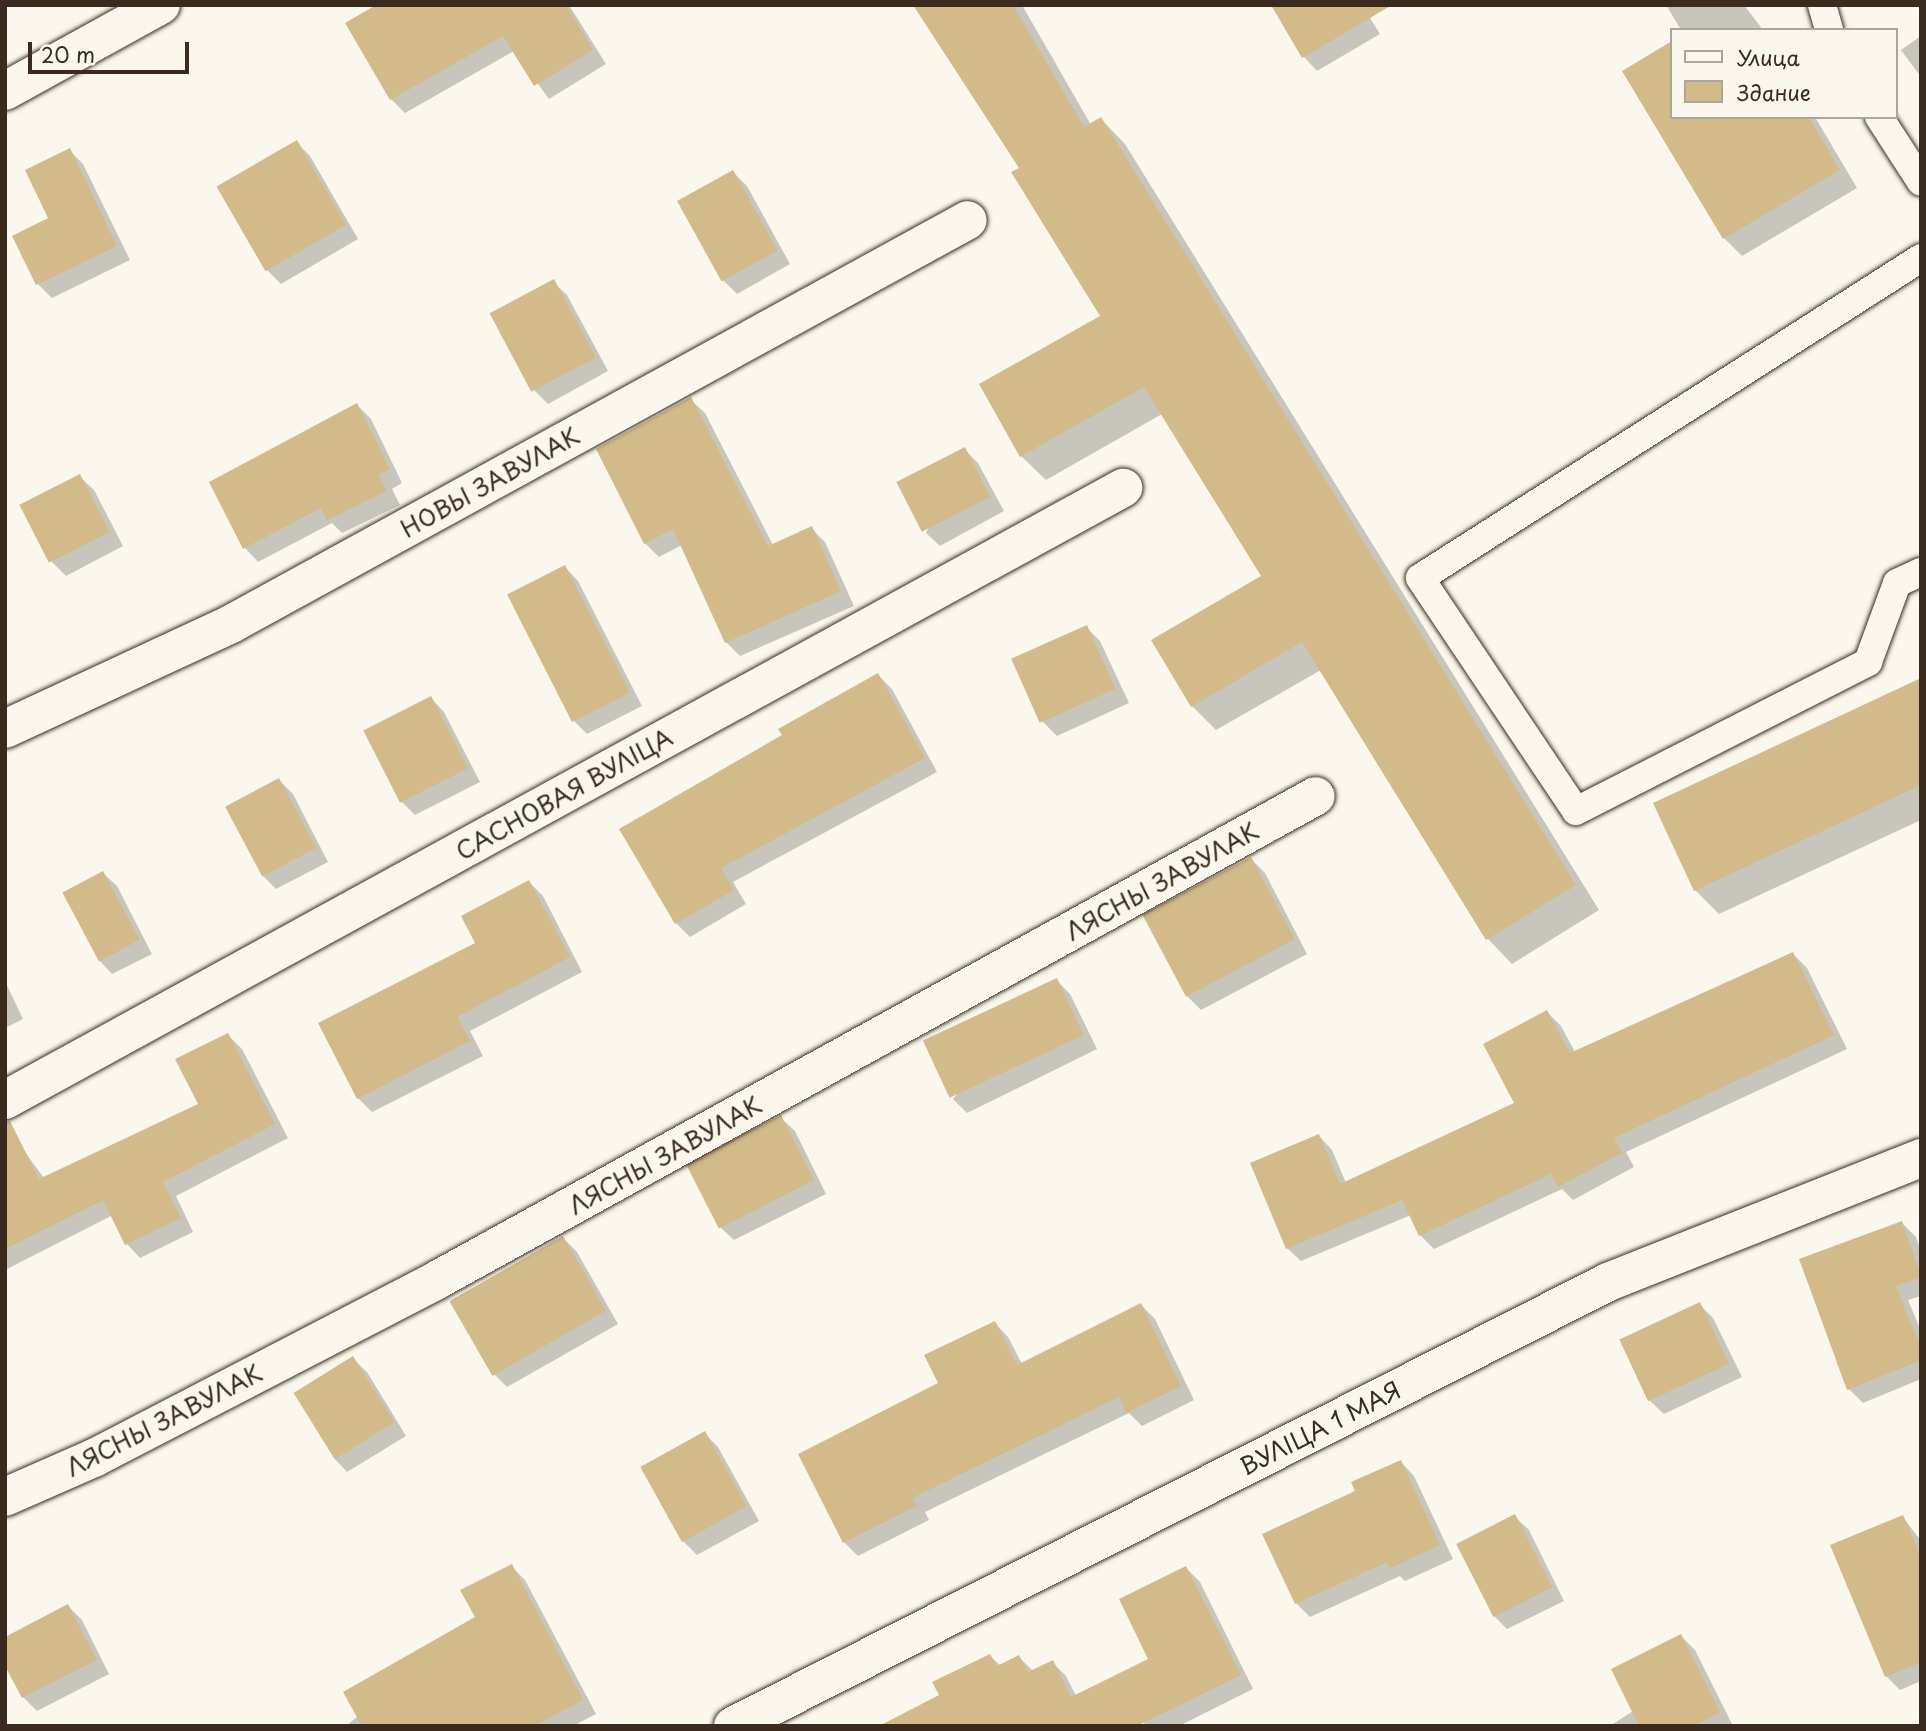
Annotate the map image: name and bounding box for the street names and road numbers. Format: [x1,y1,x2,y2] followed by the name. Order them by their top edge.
[396,421,584,543] street label: НОВЫ ЗАВУЛАК
[451,722,677,866] street label: САСНОВАЯ ВУЛІЦА
[1060,816,1264,946] street label: ЛЯСНЫ ЗАВУЛАК
[563,1090,767,1220] street label: ЛЯСНЫ ЗАВУЛАК
[61,1358,267,1482] street label: ЛЯСНЫ ЗАВУЛАК
[1234,1375,1406,1481] street label: ВУЛІЦА 1 МАЯ

